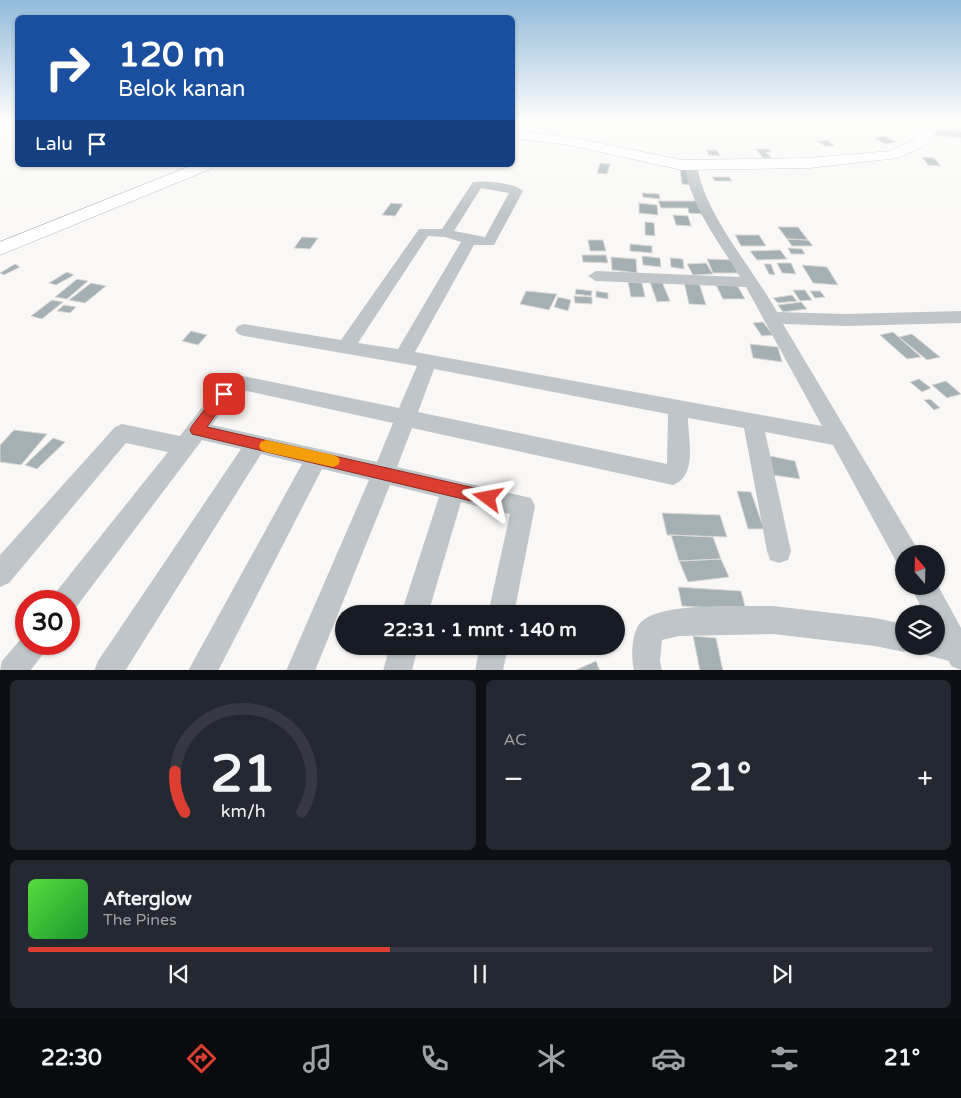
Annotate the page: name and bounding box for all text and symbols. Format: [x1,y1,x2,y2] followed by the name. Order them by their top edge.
[118,34,225,76] text: 120 m
[35,35,100,100] icon: right
[118,76,245,102] text: Belok kanan
[83,130,111,158] icon: arrive
[35,133,73,155] text: Lalu
[203,373,245,415] pin
[210,380,238,408] icon: arrive
[461,471,513,523] position arrow
[895,545,945,595] north arrow
[895,545,945,655] map controls
[15,590,80,655] speed limit sign: 30
[895,605,945,655] button: layers
[383,619,577,641] text: 22:31 · 1 mnt · 140 m
[504,730,526,750] text: AC
[210,743,275,806] text: 21
[689,755,751,801] text: 21°
[504,762,523,796] text: −
[917,762,933,796] text: +
[220,801,265,822] text: km/h
[103,888,192,910] text: Afterglow
[103,910,177,930] text: The Pines
[165,960,193,988] icon: previous
[466,960,494,988] icon: pause
[768,960,796,988] icon: next
[184,1041,219,1076] icon: directions
[300,1041,335,1076] icon: music
[417,1041,452,1076] icon: phone
[534,1041,569,1076] icon: climate
[651,1041,686,1076] icon: car
[767,1041,802,1076] icon: filters
[41,1045,102,1071] text: 22:30
[884,1045,920,1071] text: 21°

